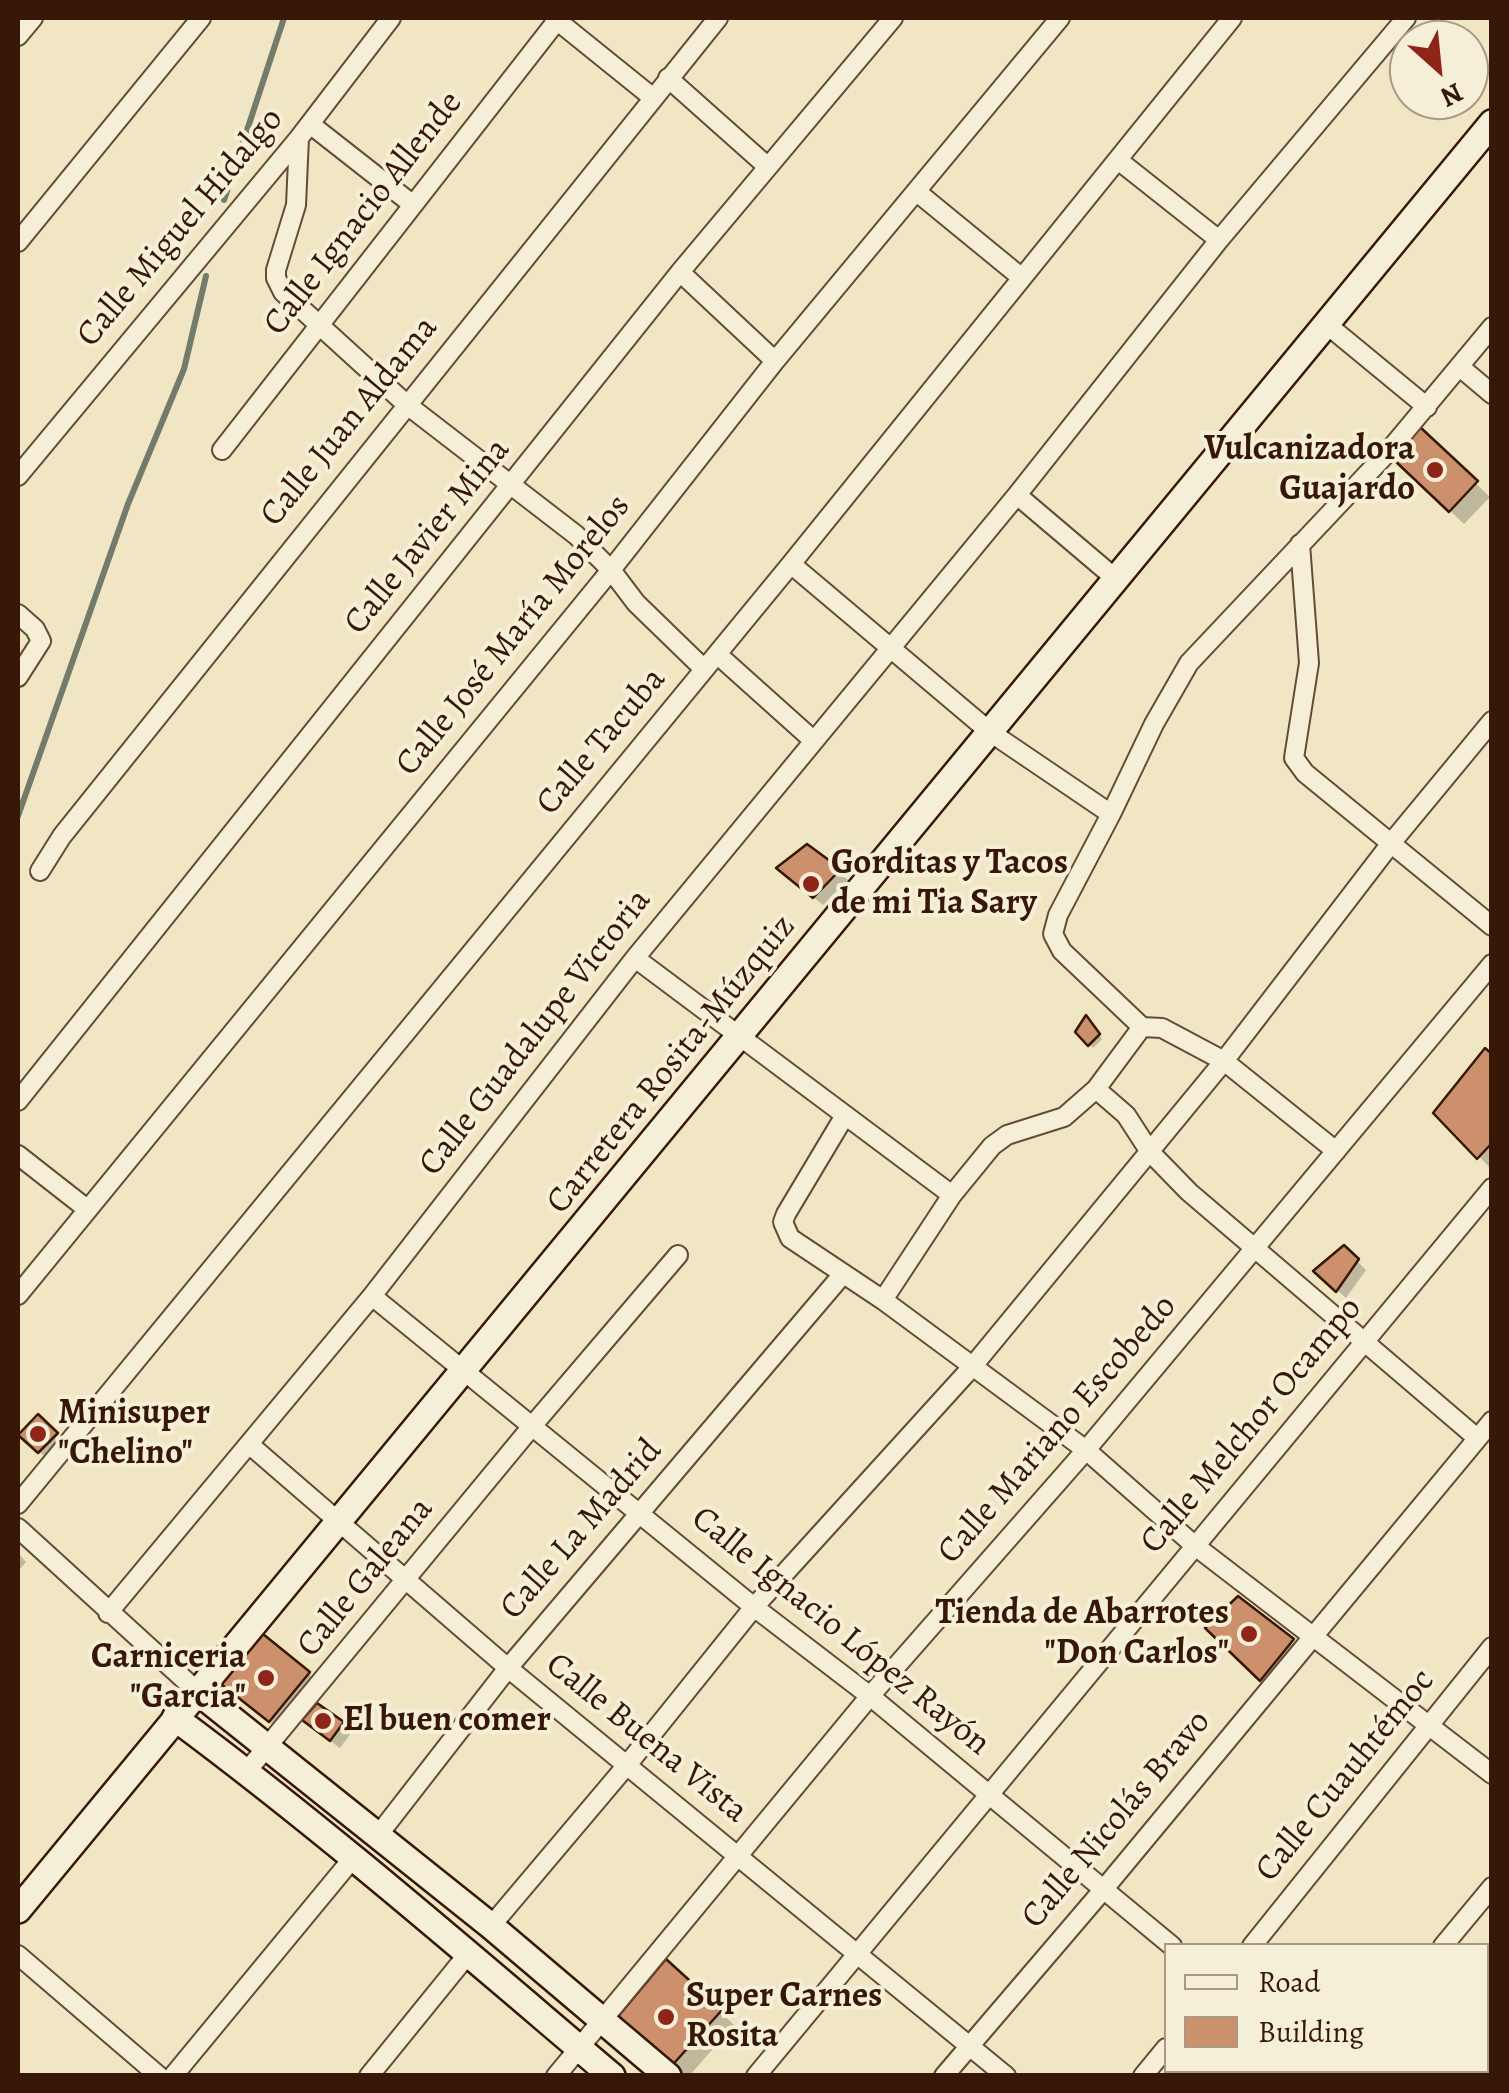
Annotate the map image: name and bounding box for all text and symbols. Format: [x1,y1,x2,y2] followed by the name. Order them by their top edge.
[1389,20,1489,120] north arrow
[1434,73,1469,117] text: N
[256,84,472,344] street label: Calle Ignacio Allende
[69,100,293,356] street label: Calle Miguel Hidalgo
[252,308,448,536] street label: Calle Juan Aldama
[1204,429,1415,511] place label: Vulcanizadora Guajardo
[336,431,520,643] street label: Calle Javier Mina
[1424,459,1446,481] marker: Vulcanizadora Guajardo
[388,487,640,785] street label: Calle José María Morelos
[528,660,676,824] street label: Calle Tacuba
[831,843,1068,925] place label: Gorditas y Tacos de mi Tia Sary
[800,873,822,895] marker: Gorditas y Tacos de mi Tia Sary
[411,881,661,1185] street label: Calle Guadalupe Victoria
[538,907,806,1223] street label: Carretera Rosita-Múzquiz
[930,1287,1186,1573] street label: Calle Mariano Escobedo
[1132,1289,1372,1563] street label: Calle Melchor Ocampo
[58,1393,210,1475] place label: Minisuper "Chelino"
[27,1423,49,1445] marker: Minisuper "Chelino"
[492,1431,672,1629] street label: Calle La Madrid
[289,1490,443,1666] street label: Calle Galeana
[682,1499,998,1765] street label: Calle Ignacio López Rayón
[936,1593,1229,1675] place label: Tienda de Abarrotes "Don Carlos"
[1238,1623,1260,1645] marker: Tienda de Abarrotes "Don Carlos"
[91,1637,246,1719] place label: Carniceria "Garcia"
[537,1645,755,1833] street label: Calle Buena Vista
[1247,1661,1445,1891] street label: Calle Cuauhtémoc
[255,1667,277,1689] marker: Carniceria "Garcia"
[343,1700,551,1742] place label: El buen comer
[1014,1702,1220,1938] street label: Calle Nicolás Bravo
[312,1710,334,1732] marker: El buen comer
[1164,1943,1489,2073] legend
[1258,1962,1320,2002] text: Road
[686,1976,882,2058] place label: Super Carnes Rosita
[655,2006,677,2028] marker: Super Carnes Rosita
[1258,2012,1364,2052] text: Building

